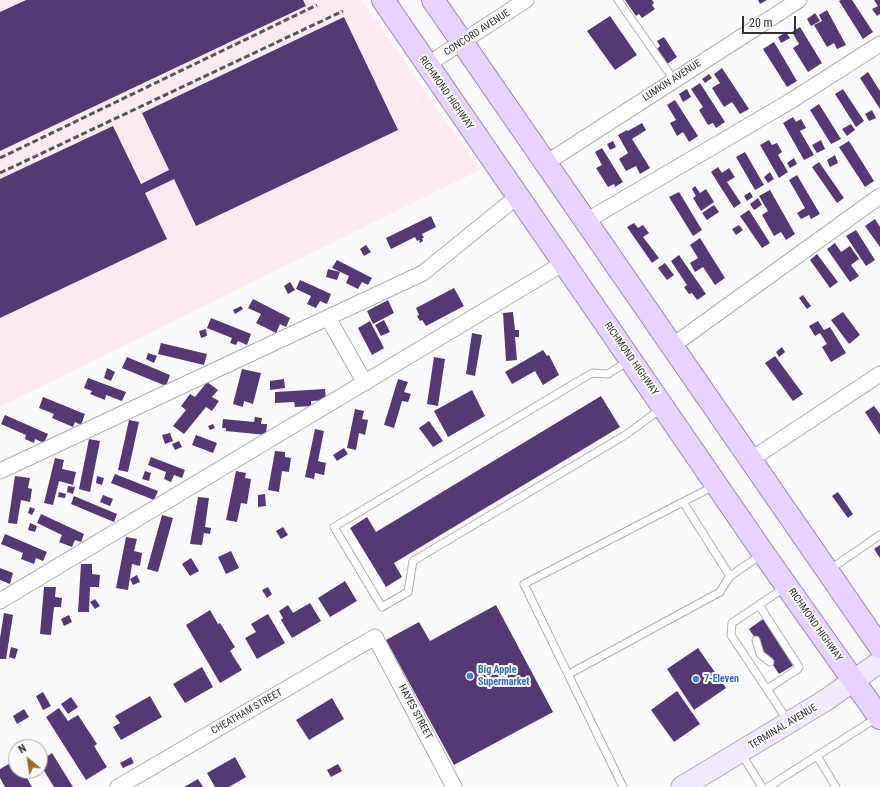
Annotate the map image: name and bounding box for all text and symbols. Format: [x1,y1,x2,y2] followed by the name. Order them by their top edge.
[442,7,512,59] street label: CONCORD AVENUE
[744,8,798,34] scale bar
[749,16,773,30] text: 20 m
[416,54,476,132] street label: RICHMOND HIGHWAY
[641,58,703,104] street label: LUMKIN AVENUE
[601,320,661,398] street label: RICHMOND HIGHWAY
[785,586,845,664] street label: RICHMOND HIGHWAY
[478,664,529,688] place label: Big Apple Supermarket
[465,671,475,681] marker: Big Apple Supermarket
[704,673,739,685] place label: 7-Eleven
[691,674,701,684] marker: 7-Eleven
[396,683,434,741] street label: HAYES STREET
[209,687,285,737] street label: CHEATHAM STREET
[747,702,819,752] street label: TERMINAL AVENUE
[8,739,48,779] north arrow
[16,742,28,756] text: N

